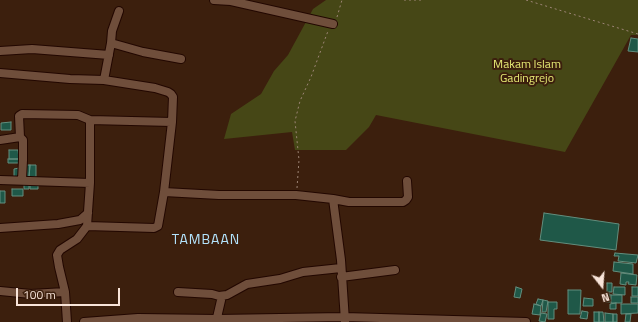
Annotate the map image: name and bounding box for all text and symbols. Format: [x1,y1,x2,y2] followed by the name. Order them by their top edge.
[493,58,561,86] park label: Makam Islam Gadingrejo
[172,233,240,249] district label: TAMBAAN
[582,266,622,306] north arrow
[18,280,122,306] scale bar
[23,285,56,304] text: 100 m
[600,289,611,306] text: N

